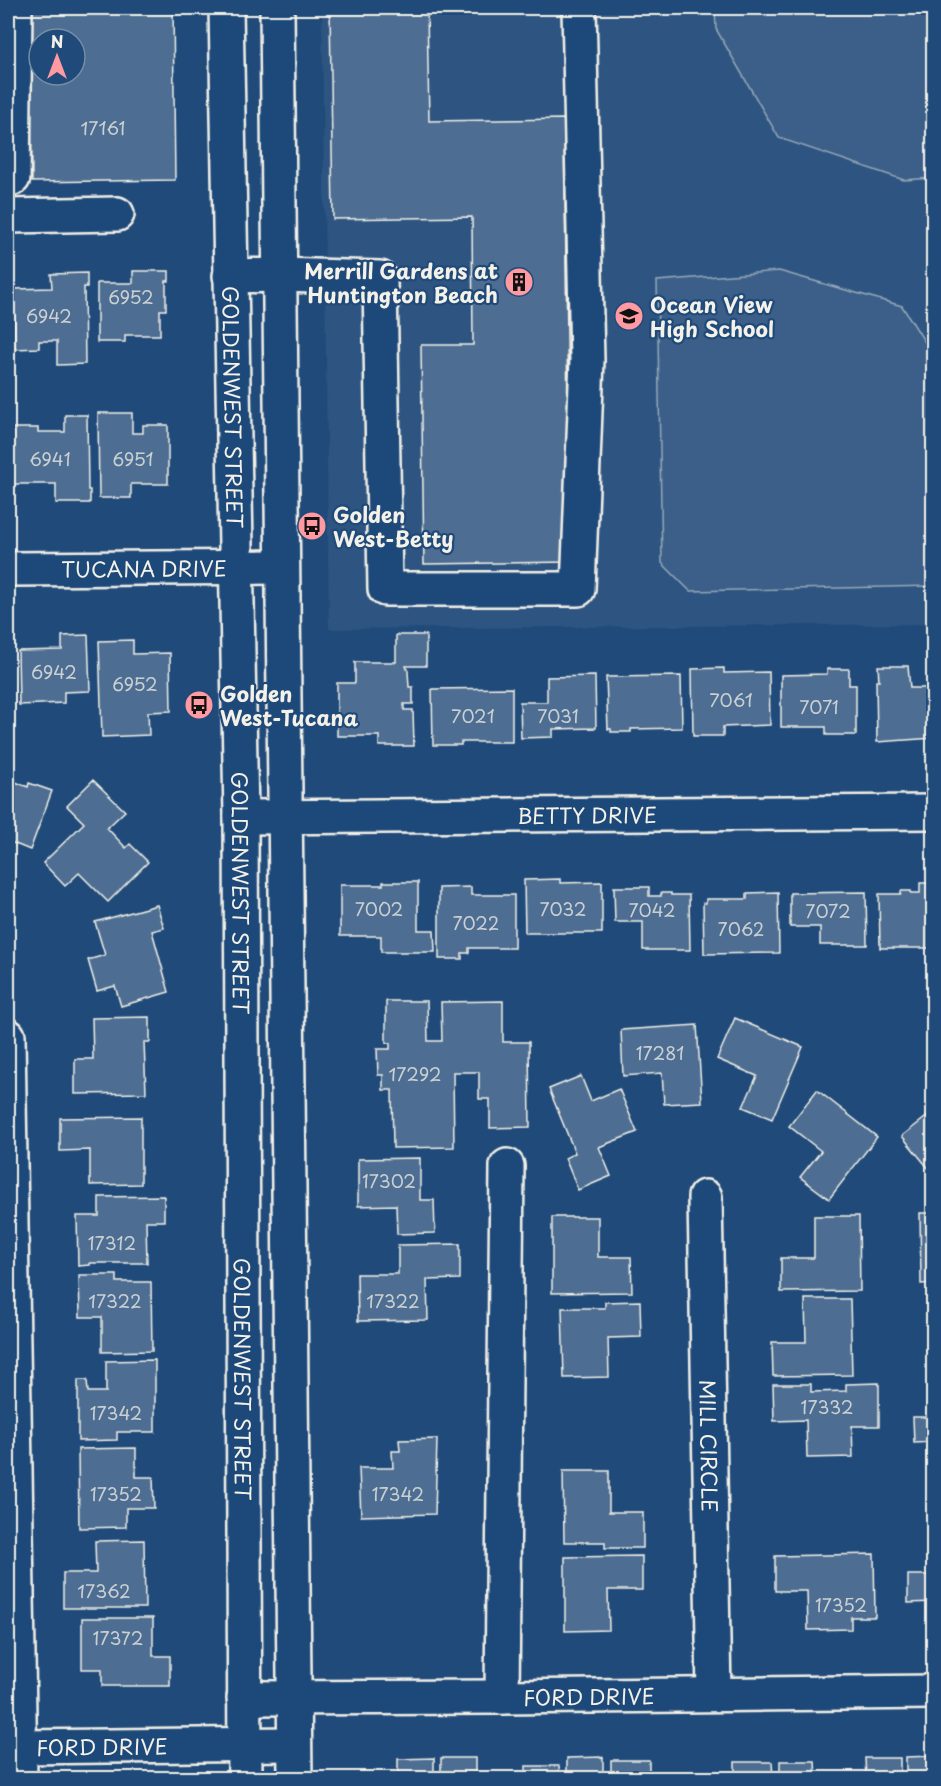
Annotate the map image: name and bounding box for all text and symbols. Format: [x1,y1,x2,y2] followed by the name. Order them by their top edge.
[27,27,87,87] north arrow
[51,29,63,53] text: N
[81,114,125,141] house number: 17161
[304,254,498,310] place label: Merrill Gardens at Huntington Beach
[503,266,535,298] building icon: Merrill Gardens at Huntington Beach
[108,283,154,310] house number: 6952
[215,285,252,529] street label: GOLDENWEST STREET
[650,288,774,344] place label: Ocean View High School
[613,300,645,332] school or university icon: Ocean View High School
[26,302,72,329] house number: 6942
[29,445,71,472] house number: 6941
[113,445,153,472] house number: 6951
[333,498,454,554] place label: Golden West-Betty
[296,510,328,542] bus stop icon: Golden West-Betty
[61,551,227,585] street label: TUCANA DRIVE
[31,658,77,685] house number: 6942
[112,670,158,697] house number: 6952
[220,677,358,733] place label: Golden West-Tucana
[709,686,753,713] house number: 7061
[183,689,215,721] bus stop icon: Golden West-Tucana
[799,693,839,720] house number: 7071
[451,702,495,729] house number: 7021
[537,702,579,729] house number: 7031
[224,771,258,1015] street label: GOLDENWEST STREET
[517,798,657,831] street label: BETTY DRIVE
[355,895,403,922] house number: 7002
[540,895,587,922] house number: 7032
[628,896,676,923] house number: 7042
[805,897,851,924] house number: 7072
[453,909,499,936] house number: 7022
[718,915,764,942] house number: 7062
[636,1039,684,1066] house number: 17281
[389,1060,442,1087] house number: 17292
[362,1167,416,1194] house number: 17302
[88,1229,136,1256] house number: 17312
[227,1258,260,1501] street label: GOLDENWEST STREET
[88,1287,142,1314] house number: 17322
[366,1287,420,1314] house number: 17322
[692,1379,727,1513] street label: MILL CIRCLE
[801,1393,853,1420] house number: 17332
[90,1399,142,1426] house number: 17342
[90,1480,142,1507] house number: 17352
[372,1480,424,1507] house number: 17342
[77,1577,131,1604] house number: 17362
[815,1591,867,1618] house number: 17352
[93,1624,143,1651] house number: 17372
[523,1679,655,1713] street label: FORD DRIVE
[36,1729,168,1763] street label: FORD DRIVE

